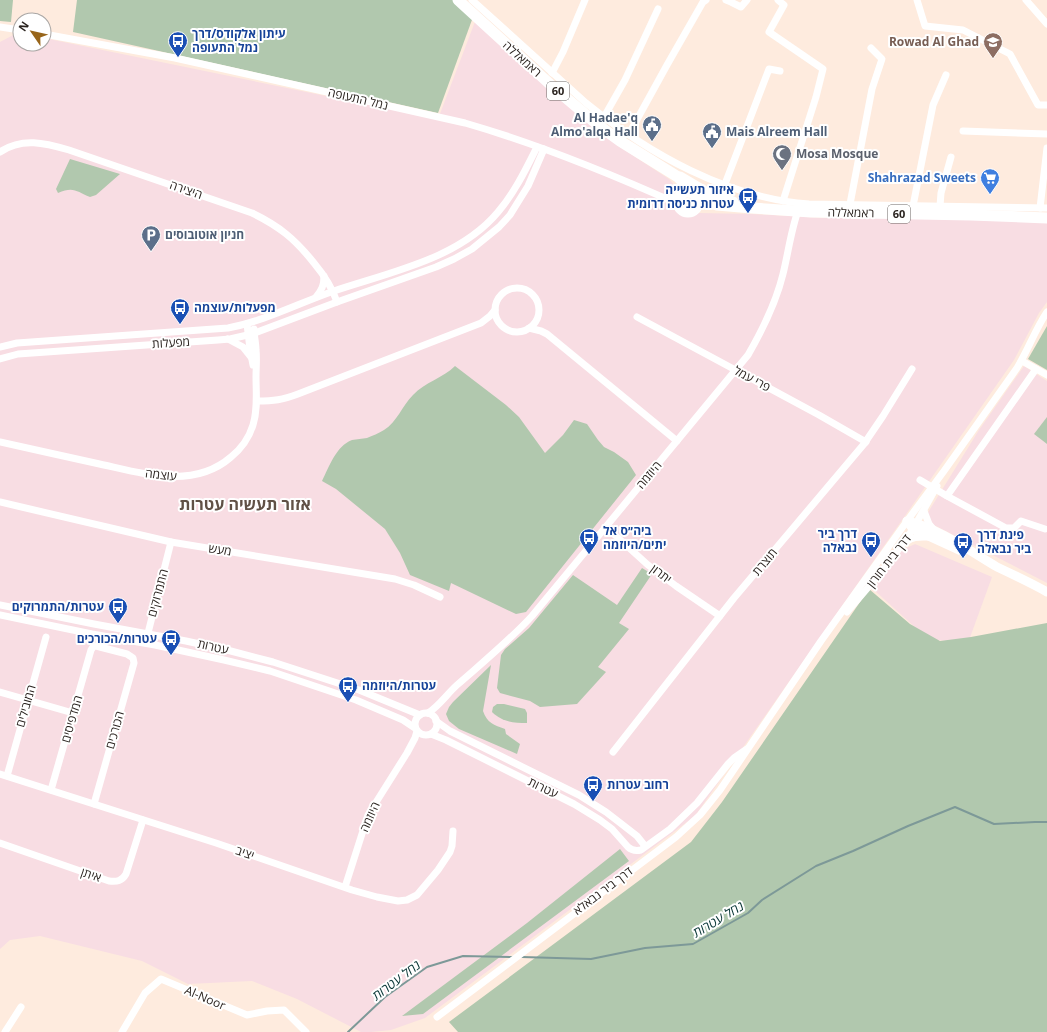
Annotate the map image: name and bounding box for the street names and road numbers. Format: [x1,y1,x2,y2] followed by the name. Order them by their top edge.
[499,37,545,81] street label: ראמאללה
[547,82,569,100] road number: 60
[326,83,390,114] street label: נמל התעופה
[168,176,205,203] street label: היצירה
[828,204,875,221] street label: ראמאללה
[888,205,910,223] road number: 60
[151,333,191,352] street label: מפעלות
[731,362,774,395] street label: פרי עמל
[632,457,665,492] street label: היוזמה
[144,464,178,485] street label: עוצמה
[862,530,915,591] street label: דרך בית חורון
[207,539,233,560] street label: מעש
[748,544,781,579] street label: תוצרת
[647,560,675,587] street label: יתרון
[143,567,172,619] street label: התמרוקים
[196,635,230,658] street label: עטרות
[11,683,40,729] street label: המובילים
[57,693,86,745] street label: המדפיסים
[101,709,128,751] street label: הכורכים
[525,773,561,802] street label: עטרות
[355,799,384,835] street label: היוזמה
[234,841,257,864] street label: יציב
[79,863,104,886] street label: איתן
[569,863,636,919] street label: דרך ביר נבאלא
[182,981,228,1014] street label: Al-Noor

